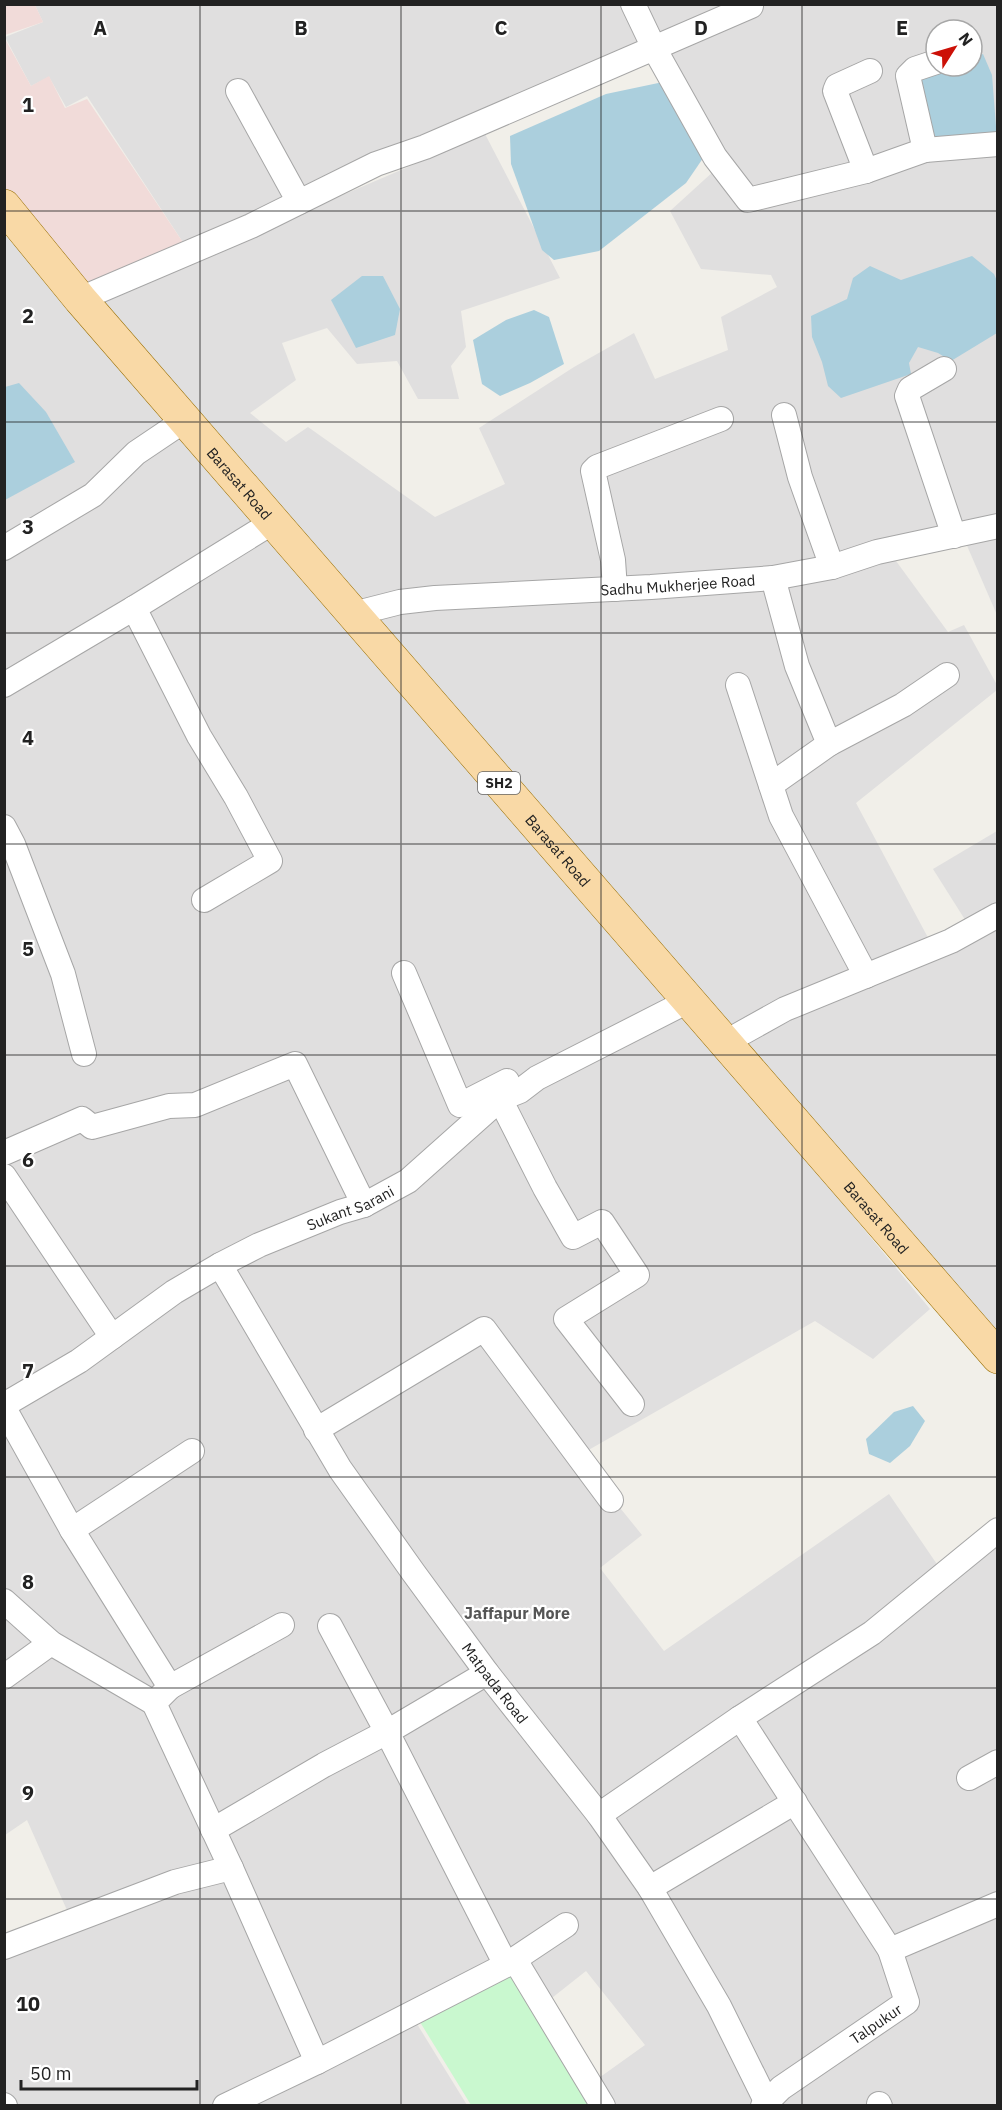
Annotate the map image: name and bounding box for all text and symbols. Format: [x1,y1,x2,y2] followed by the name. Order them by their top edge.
[93,14,107,41] text: A
[294,14,308,41] text: B
[494,14,508,41] text: C
[694,14,708,41] text: D
[896,14,908,41] text: E
[924,18,984,78] north arrow
[955,28,977,50] text: N
[22,91,34,118] text: 1
[22,302,34,329] text: 2
[203,443,276,523] street label: Barasat Road
[22,513,34,540] text: 3
[600,570,756,599] street label: Sadhu Mukherjee Road
[22,724,34,751] text: 4
[478,772,520,794] road number: SH2
[522,810,595,890] street label: Barasat Road
[22,935,34,962] text: 5
[22,1146,34,1173] text: 6
[840,1177,914,1258] street label: Barasat Road
[304,1181,397,1234] street label: Sukant Sarani
[22,1357,34,1384] text: 7
[22,1568,34,1595] text: 8
[464,1603,570,1623] district label: Jaffapur More
[458,1639,532,1727] street label: Matpada Road
[22,1779,34,1806] text: 9
[16,1990,40,2017] text: 10
[846,1999,906,2048] street label: Talpukur
[21,2053,196,2091] scale bar
[30,2062,72,2085] text: 50 m

